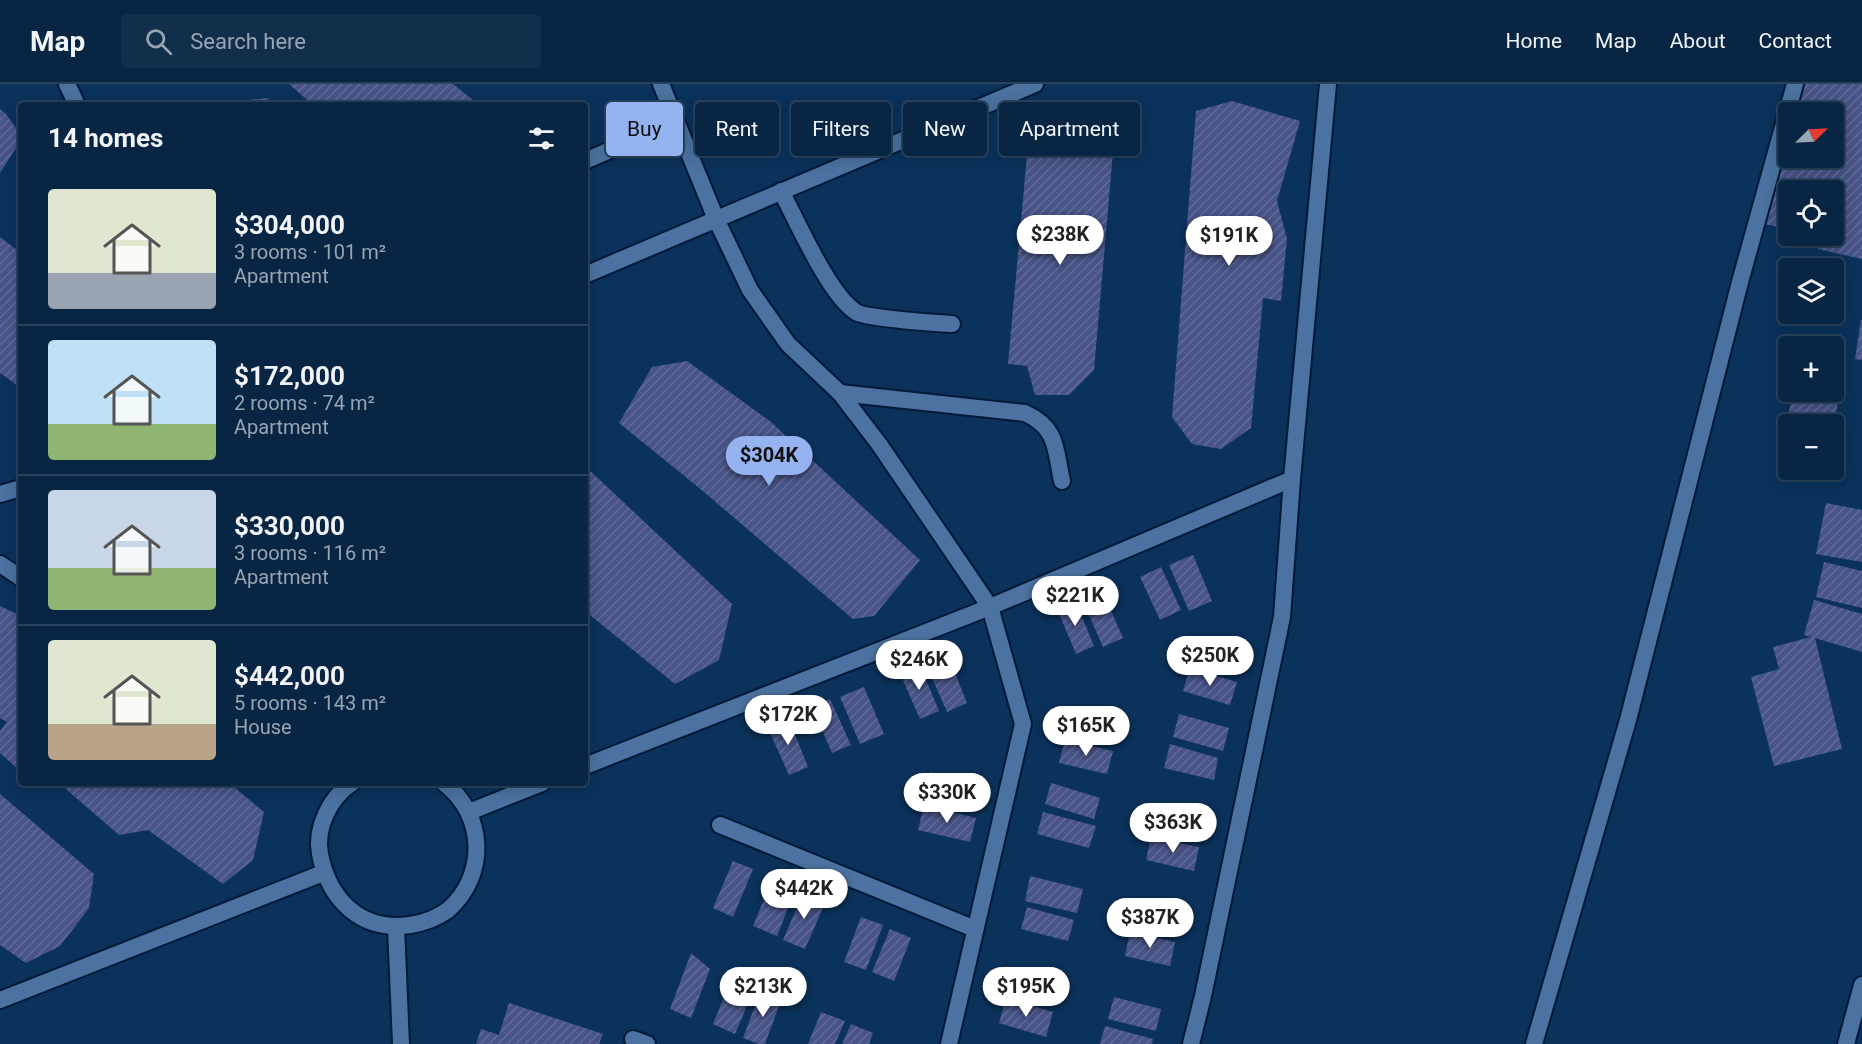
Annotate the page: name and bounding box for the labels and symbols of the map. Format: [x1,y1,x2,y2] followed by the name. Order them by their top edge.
[1778,102,1844,168] north arrow
[1018,215,1102,266] pin: $238K
[1187,216,1271,267] pin: $191K
[727,436,811,487] pin: $304K
[1033,576,1117,627] pin: $221K
[1168,636,1252,687] pin: $250K
[877,640,961,691] pin: $246K
[746,695,830,746] pin: $172K
[1044,706,1128,757] pin: $165K
[905,773,989,824] pin: $330K
[1131,803,1215,854] pin: $363K
[762,869,846,920] pin: $442K
[1108,898,1192,949] pin: $387K
[721,967,805,1018] pin: $213K
[984,967,1068,1018] pin: $195K

